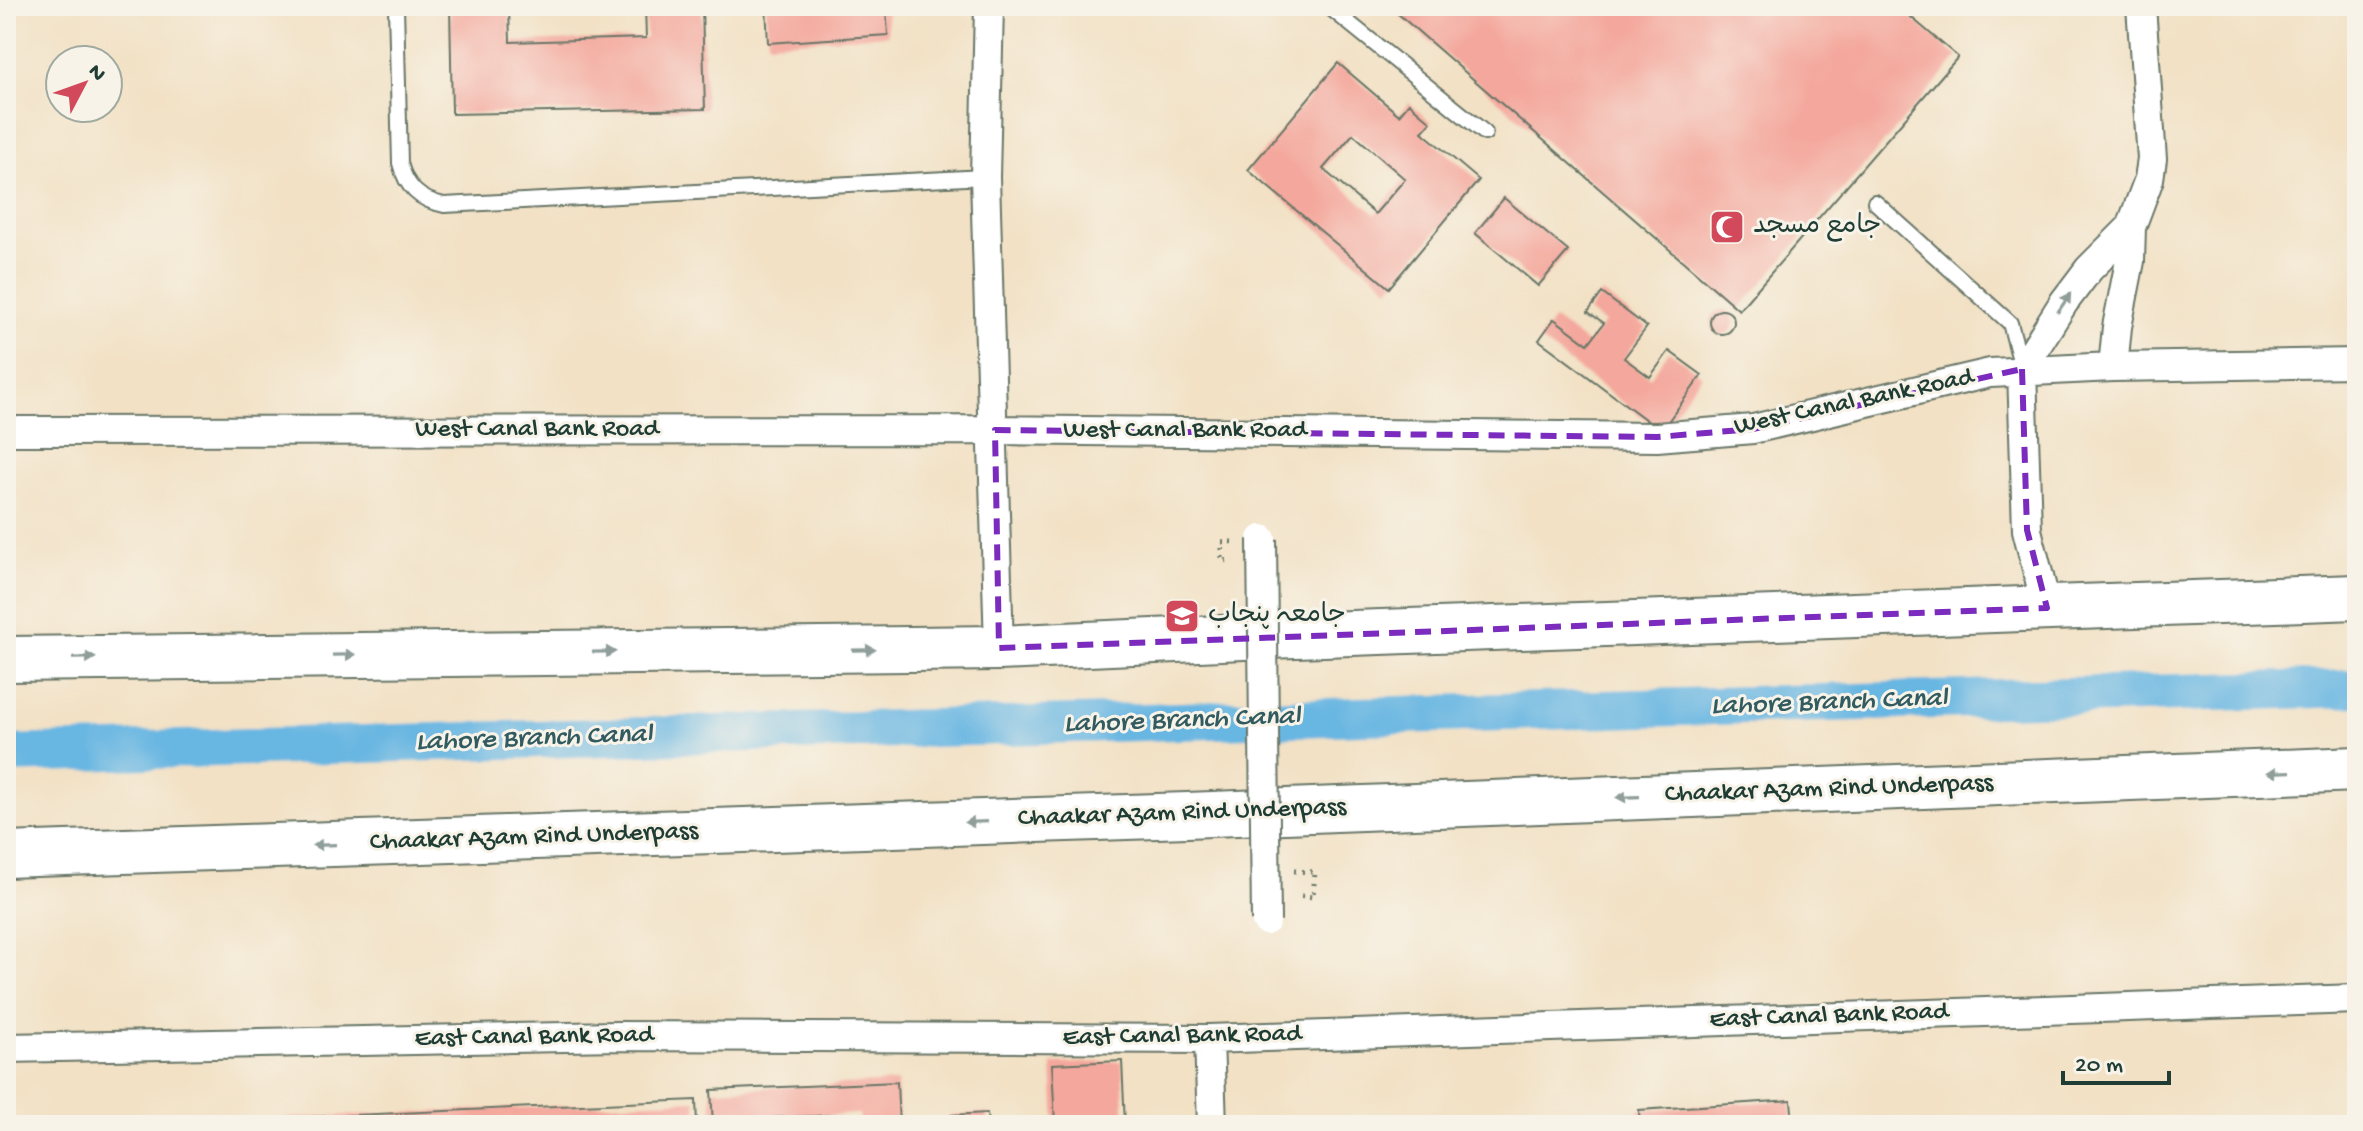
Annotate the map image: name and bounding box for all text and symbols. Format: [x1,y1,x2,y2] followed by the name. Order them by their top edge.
[44,44,124,124] north arrow
[82,60,111,87] text: N
[1708,208,1746,246] mosque icon: جامع مسجد
[1753,212,1881,243] place label: جامع مسجد
[2056,293,2071,314] one-way arrow
[1732,362,1978,443] street label: West Canal Bank Road
[415,415,661,446] street label: West Canal Bank Road
[1063,416,1309,447] street label: West Canal Bank Road
[1163,597,1201,635] school or university icon: جامعہ پنجاب
[1208,601,1346,632] place label: جامعہ پنجاب
[852,643,877,656] one-way arrow
[592,646,617,659] one-way arrow
[332,649,357,661] one-way arrow
[72,652,97,664] one-way arrow
[1710,682,1950,724] water label: Lahore Branch Canal
[1063,700,1303,742] water label: Lahore Branch Canal
[415,718,655,760] water label: Lahore Branch Canal
[2266,766,2291,779] one-way arrow
[1664,769,1995,811] street label: Chaakar Azam Rind Underpass
[1615,791,1640,804] one-way arrow
[1017,793,1348,835] street label: Chaakar Azam Rind Underpass
[963,816,988,829] one-way arrow
[369,817,700,859] street label: Chaakar Azam Rind Underpass
[311,839,336,852] one-way arrow
[1709,997,1951,1037] street label: East Canal Bank Road
[1062,1019,1303,1055] street label: East Canal Bank Road
[414,1020,655,1056] street label: East Canal Bank Road
[2063,1035,2169,1085] scale bar
[2075,1052,2123,1081] text: 20 m

